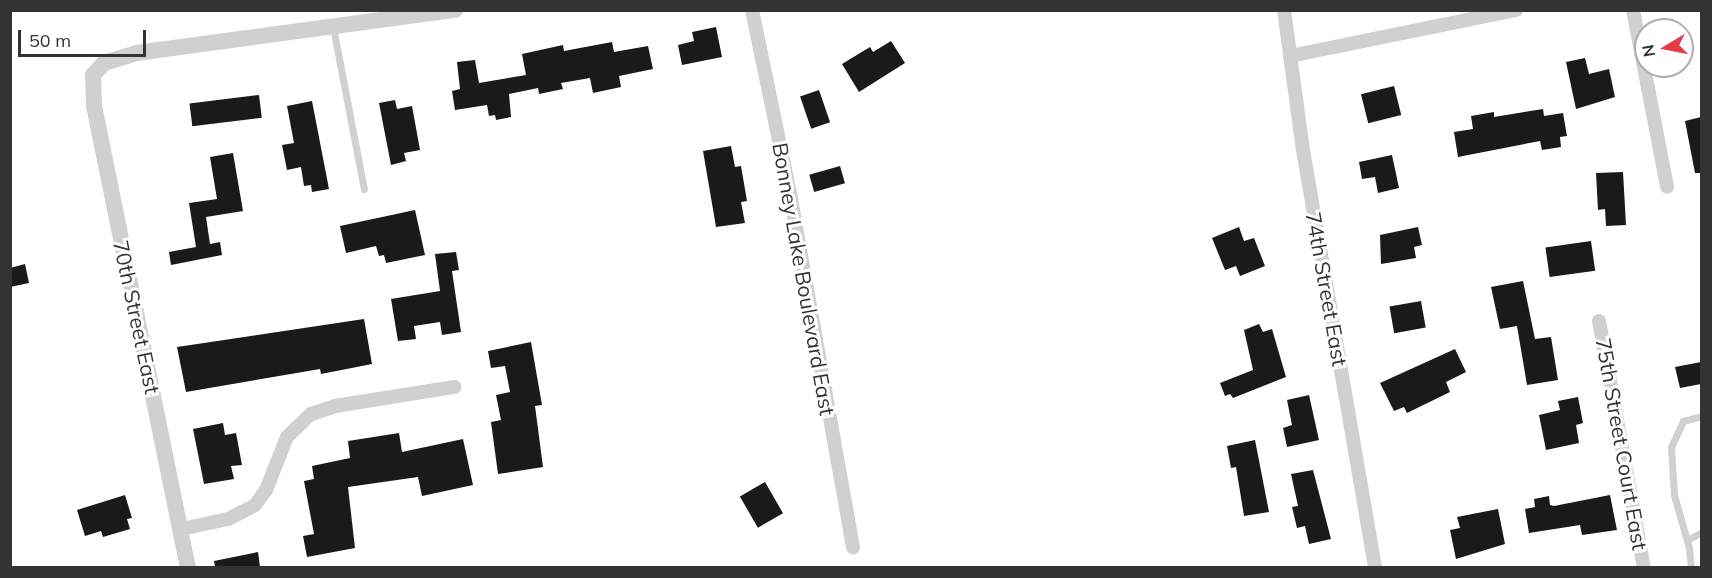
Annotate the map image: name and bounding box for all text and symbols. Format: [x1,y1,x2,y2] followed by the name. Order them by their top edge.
[21,18,148,56] scale bar
[1634,18,1694,78] north arrow
[29,29,71,52] text: 50 m
[1637,43,1659,58] text: N
[768,141,840,417] street label: Bonney Lake Boulevard East
[1301,210,1353,368] street label: 74th Street East
[108,238,166,396] street label: 70th Street East
[1591,336,1653,552] street label: 75th Street Court East

